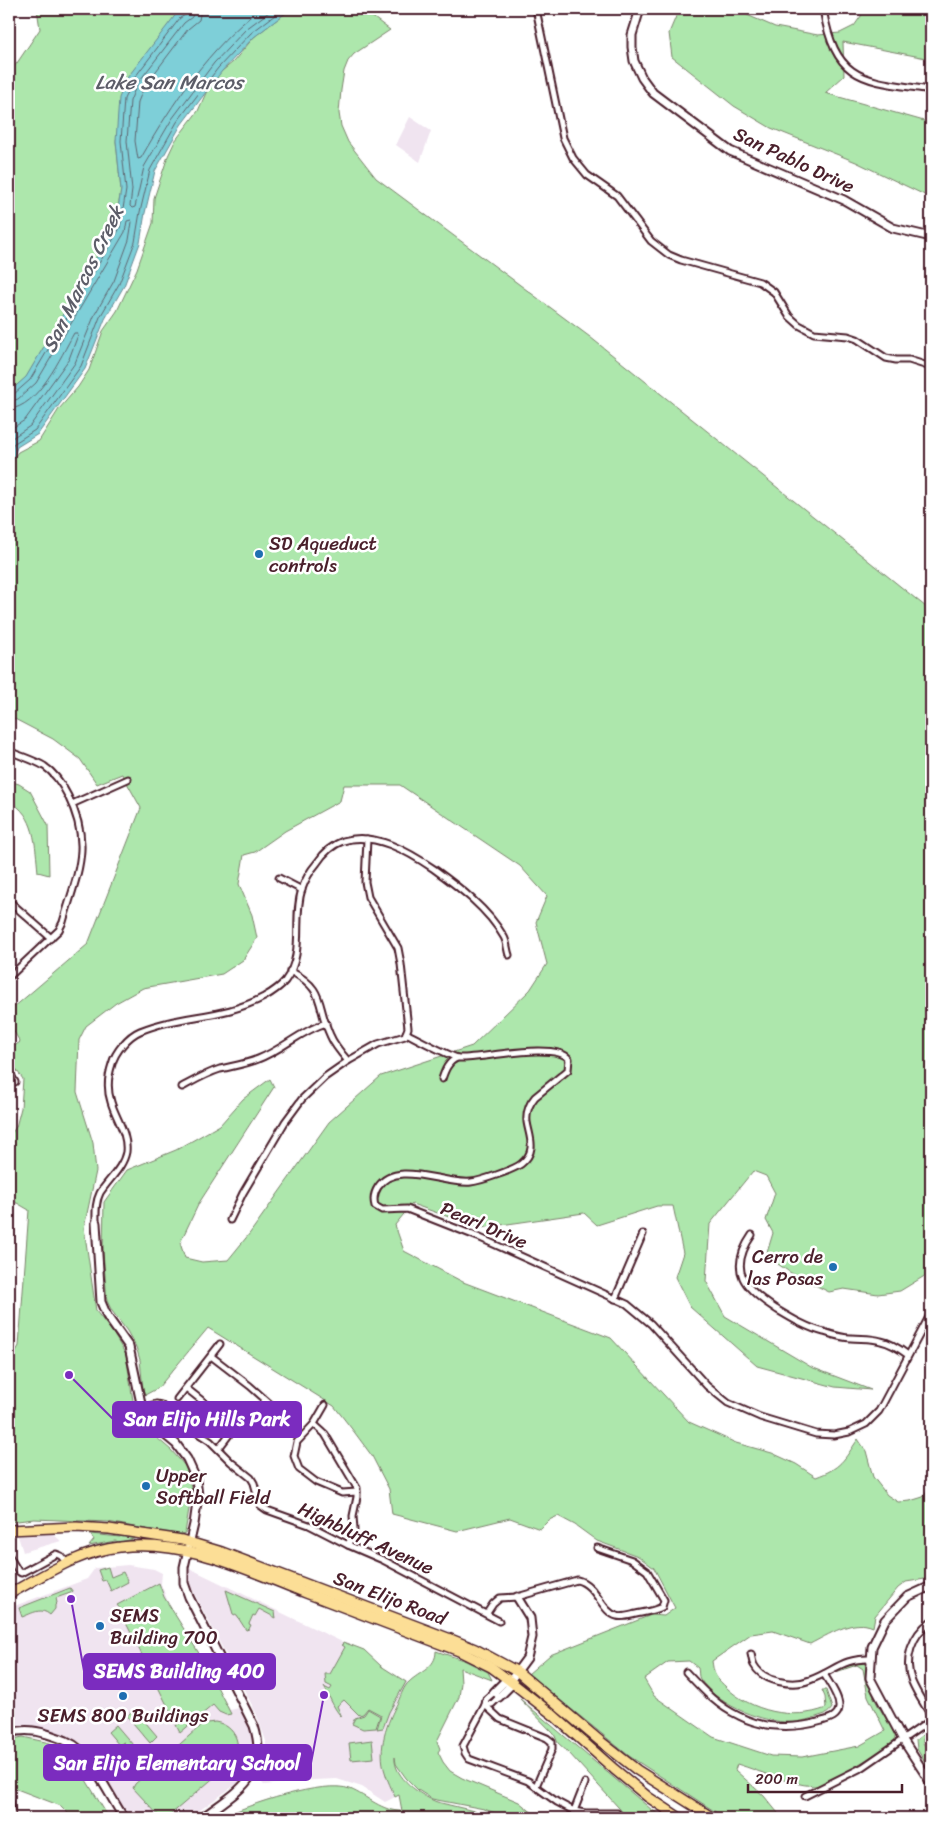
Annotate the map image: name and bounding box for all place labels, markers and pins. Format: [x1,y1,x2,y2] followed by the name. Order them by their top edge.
[269,527,377,582] place label: SD Aqueduct controls
[253,548,265,560] marker: SD Aqueduct controls
[747,1240,823,1295] place label: Cerro de las Posas
[827,1261,839,1273] marker: Cerro de las Posas
[113,1402,301,1437] callout: San Elijo Hills Park
[156,1459,271,1514] place label: Upper Softball Field
[140,1480,152,1492] marker: Upper Softball Field
[110,1599,218,1654] place label: SEMS Building 700
[94,1620,106,1632] marker: SEMS Building 700
[84,1654,275,1689] callout: SEMS Building 400
[117,1690,129,1702] marker: SEMS 800 Buildings
[38,1699,209,1732] place label: SEMS 800 Buildings
[44,1745,311,1780] callout: San Elijo Elementary School

